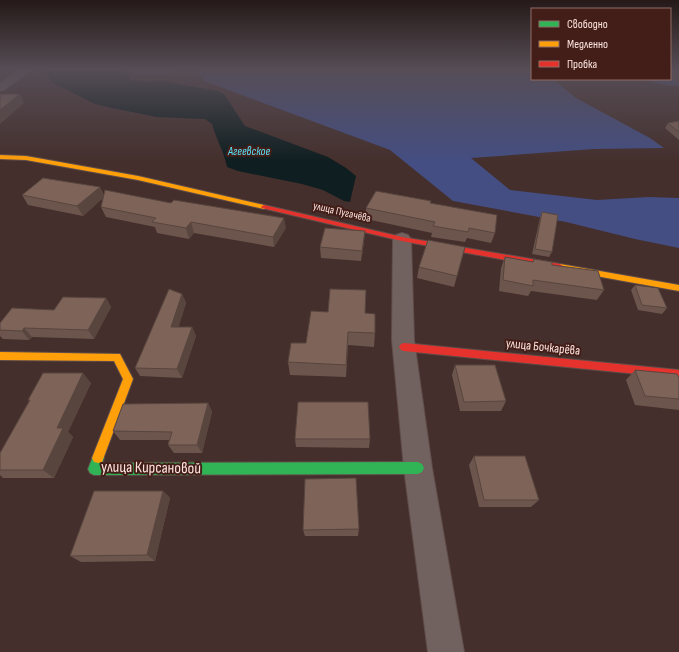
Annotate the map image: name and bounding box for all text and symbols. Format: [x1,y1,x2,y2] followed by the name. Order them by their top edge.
[531,8,671,80] legend
[567,17,608,32] text: Свободно
[567,37,608,52] text: Медленно
[567,57,598,72] text: Пробка
[227,144,270,159] water label: Агеевское
[312,199,372,225] street label: улица Пугачёва
[505,335,581,359] street label: улица Бочкарёва
[101,458,201,478] street label: улица Кирсановой

